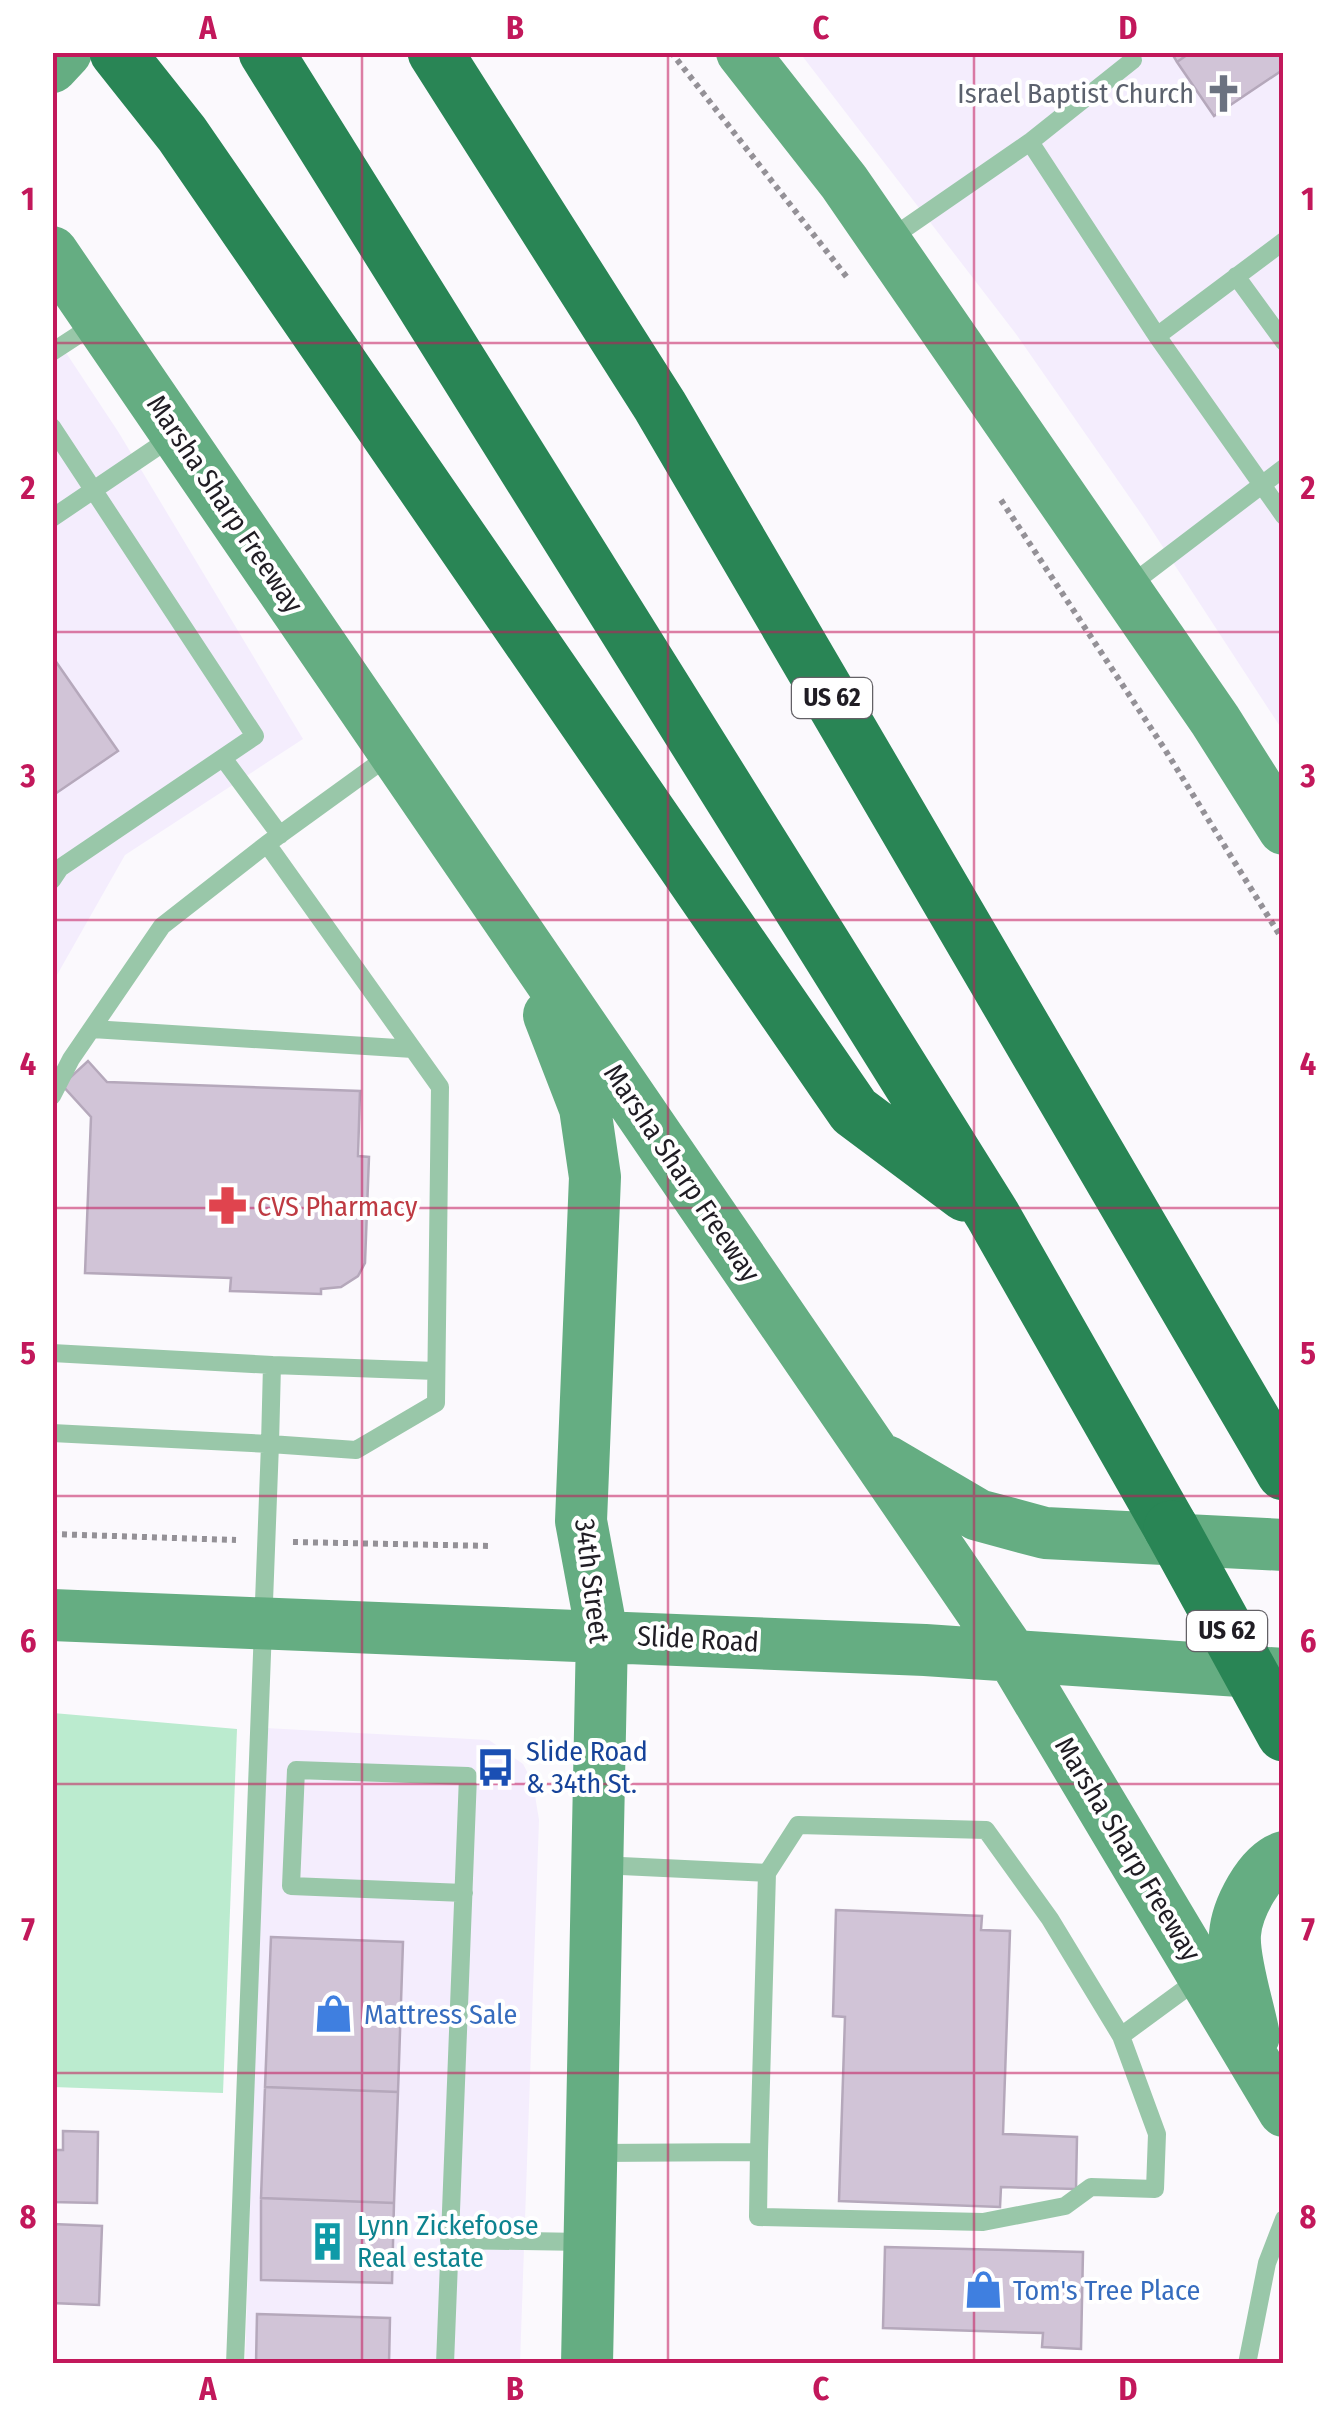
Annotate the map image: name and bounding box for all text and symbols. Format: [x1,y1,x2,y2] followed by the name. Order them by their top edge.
[198,9,217,47] text: A
[506,9,524,47] text: B
[813,9,830,47] text: C
[1118,9,1138,47] text: D
[1203,72,1245,114] church icon: Israel Baptist Church
[957,77,1194,110] place label: Israel Baptist Church
[21,180,35,218] text: 1
[1301,180,1315,218] text: 1
[140,389,310,619] street label: Marsha Sharp Freeway
[20,469,36,507] text: 2
[1300,469,1316,507] text: 2
[792,678,872,718] road number: US 62
[19,757,36,795] text: 3
[1299,757,1316,795] text: 3
[20,1045,36,1083] text: 4
[1300,1045,1316,1083] text: 4
[597,1058,767,1288] street label: Marsha Sharp Freeway
[206,1185,248,1227] pharmacy icon: CVS Pharmacy
[257,1190,418,1223] place label: CVS Pharmacy
[20,1334,36,1372] text: 5
[1300,1334,1316,1372] text: 5
[568,1517,616,1646] street label: 34th Street
[1187,1611,1267,1651] road number: US 62
[636,1619,760,1659] street label: Slide Road
[20,1622,36,1660] text: 6
[1300,1622,1316,1660] text: 6
[1048,1731,1208,1967] street label: Marsha Sharp Freeway
[526,1735,648,1800] place label: Slide Road & 34th St.
[475,1746,517,1788] bus stop icon: Slide Road & 34th St.
[21,1910,35,1948] text: 7
[1301,1910,1315,1948] text: 7
[313,1993,355,2035] shop icon: Mattress Sale
[364,1998,517,2031] place label: Mattress Sale
[20,2198,37,2236] text: 8
[1300,2198,1317,2236] text: 8
[357,2209,539,2274] place label: Lynn Zickefoose Real estate
[306,2220,348,2262] building icon: Lynn Zickefoose Real estate
[962,2269,1004,2311] shop icon: Tom's Tree Place
[1013,2274,1200,2307] place label: Tom's Tree Place
[198,2370,217,2408] text: A
[506,2370,524,2408] text: B
[813,2370,830,2408] text: C
[1118,2370,1138,2408] text: D

